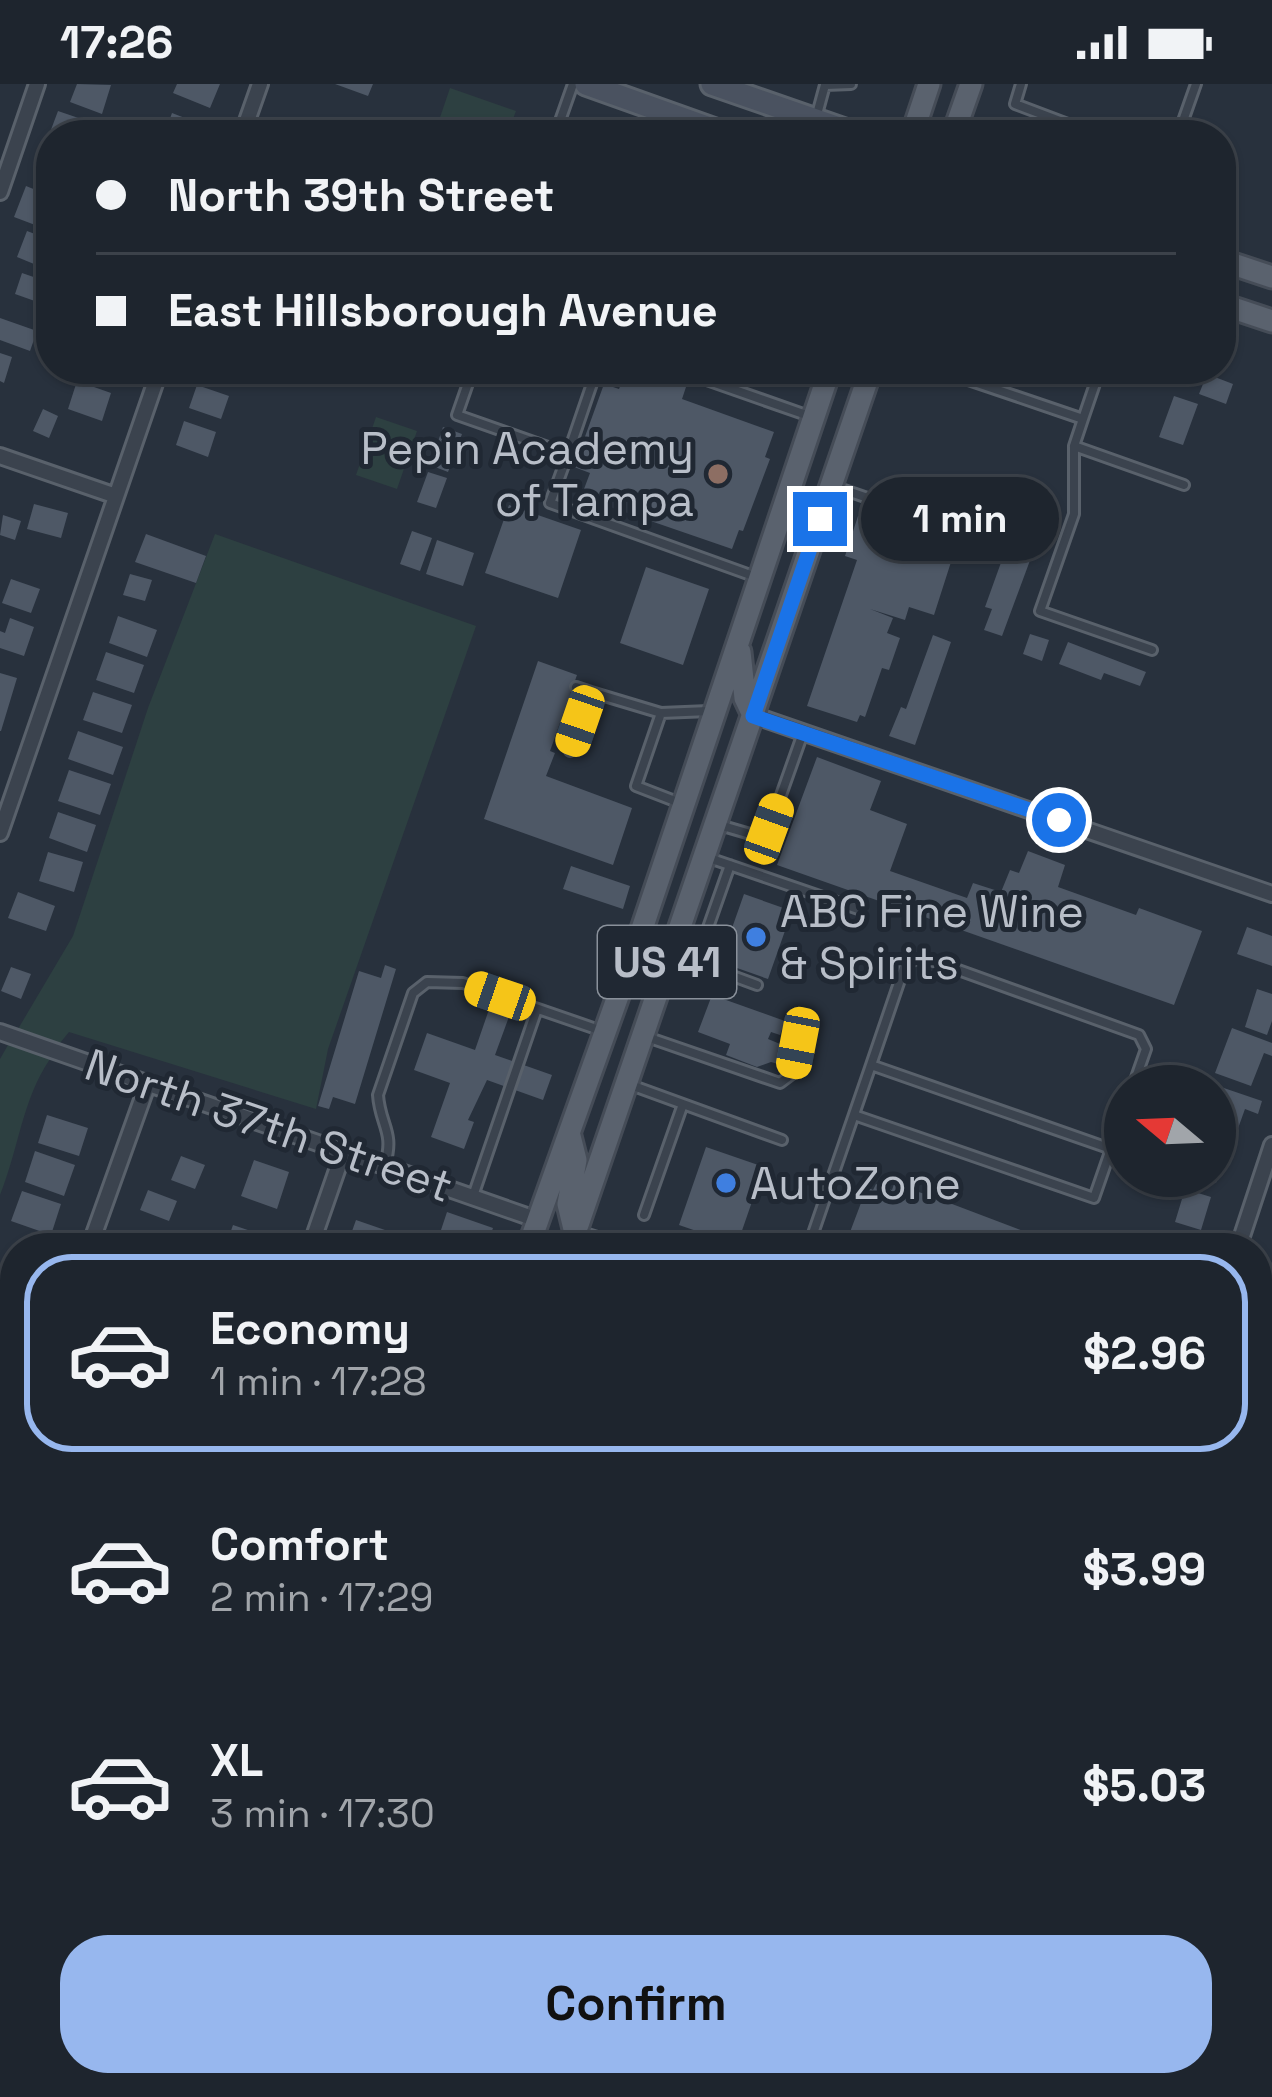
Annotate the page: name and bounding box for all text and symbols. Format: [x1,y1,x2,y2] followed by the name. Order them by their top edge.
[60,14,173,71] text: 17:26
[168,167,555,224] text: North 39th Street
[168,282,718,339] text: East Hillsborough Avenue
[360,420,694,529] place label: Pepin Academy of Tampa
[705,461,731,487] marker: Pepin Academy of Tampa
[862,477,1060,561] callout: 1 min
[793,492,847,546] route end
[912,494,1008,543] text: 1 min
[551,681,609,761] car
[740,789,798,869] car
[1032,793,1086,847] route start
[780,883,1084,992] place label: ABC Fine Wine & Spirits
[743,924,769,950] marker: ABC Fine Wine & Spirits
[598,926,736,998] road number: US 41
[460,967,540,1025] car
[773,1004,823,1082] car
[78,1036,460,1215] street label: North 37th Street
[1104,1065,1236,1197] north arrow
[1104,1065,1236,1197] map controls
[750,1155,961,1212] place label: AutoZone
[713,1170,739,1196] marker: AutoZone
[66,1299,174,1407] icon: car
[210,1300,410,1357] text: Economy
[1083,1325,1206,1382] text: $2.96
[210,1357,427,1406] text: 1 min · 17:28
[66,1515,174,1623] icon: car
[210,1516,389,1573] text: Comfort
[1082,1541,1206,1598] text: $3.99
[210,1573,433,1622] text: 2 min · 17:29
[66,1731,174,1839] icon: car
[210,1732,263,1789] text: XL
[1082,1757,1206,1814] text: $5.03
[210,1789,435,1838] text: 3 min · 17:30
[60,1935,1212,2073] button: Confirm

